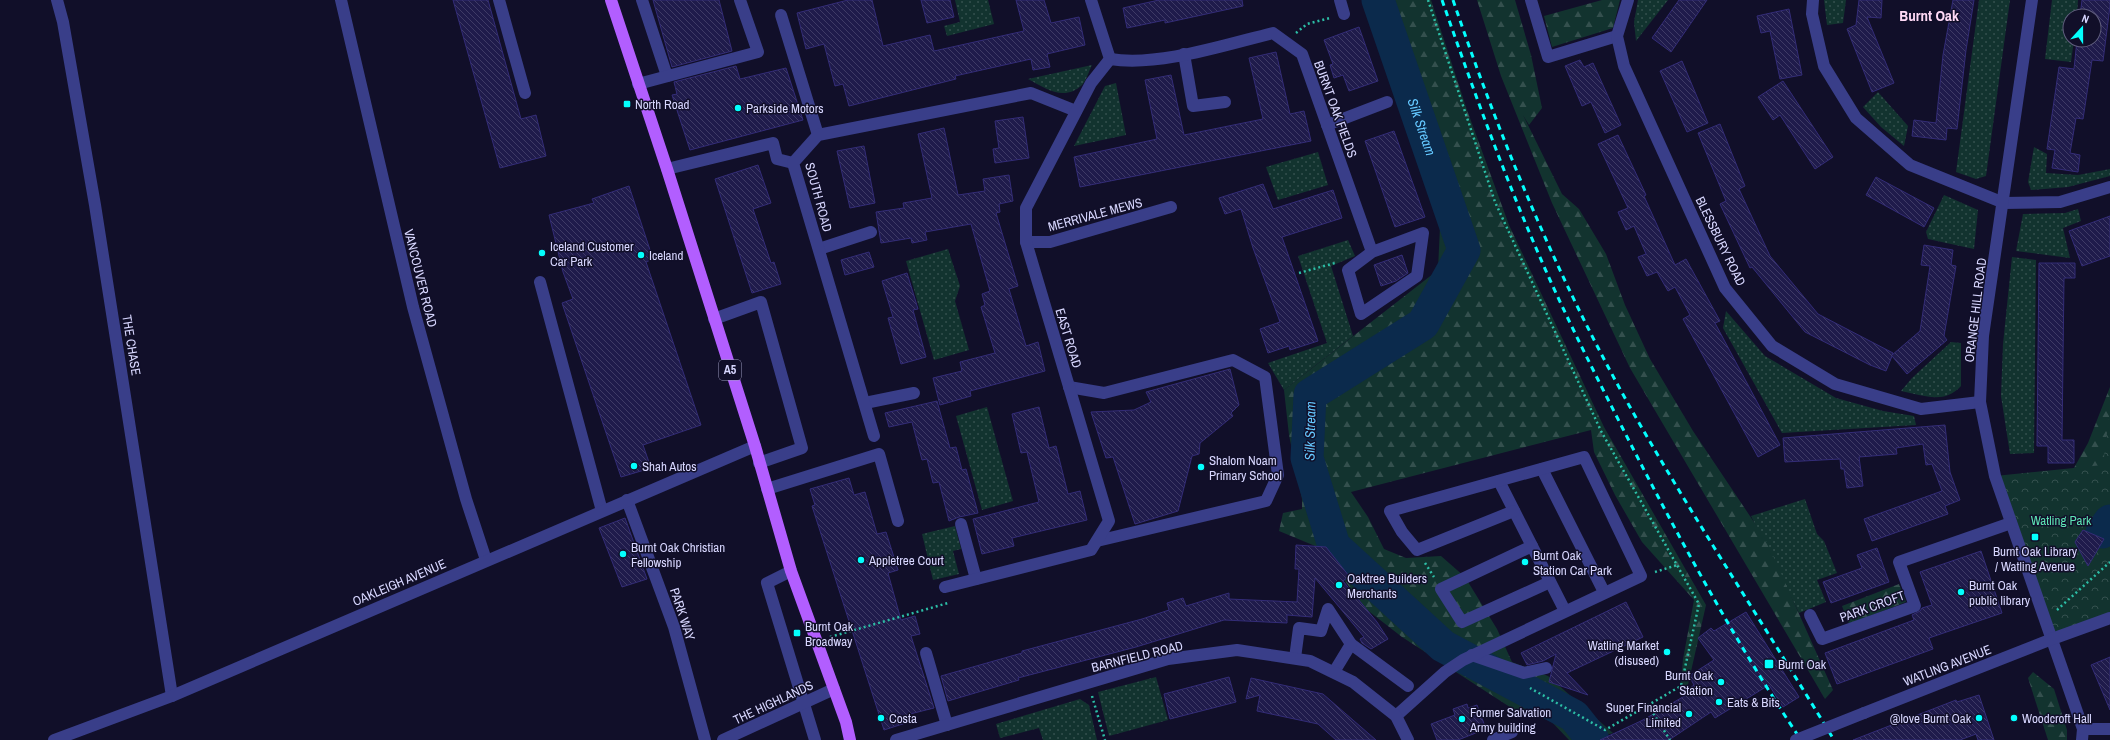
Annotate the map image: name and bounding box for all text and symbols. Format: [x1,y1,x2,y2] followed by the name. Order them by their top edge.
[1899,5,1959,26] district label: Burnt Oak
[2062,8,2102,48] north arrow
[2080,11,2091,26] text: N
[1310,58,1361,160] street label: BURNT OAK FIELDS
[635,96,690,113] place label: North Road
[1403,96,1440,158] water label: Silk Stream
[622,99,632,109] marker: North Road
[746,100,824,117] place label: Parkside Motors
[733,103,743,113] marker: Parkside Motors
[801,161,836,234] street label: SOUTH ROAD
[1046,194,1144,235] street label: MERRIVALE MEWS
[1692,194,1750,289] street label: BLESSBURY ROAD
[400,227,441,329] street label: VANCOUVER ROAD
[550,238,634,270] place label: Iceland Customer Car Park
[649,247,683,264] place label: Iceland
[537,248,547,258] marker: Iceland Customer Car Park
[636,250,646,260] marker: Iceland
[1961,257,1990,363] street label: ORANGE HILL ROAD
[1051,306,1086,370] street label: EAST ROAD
[118,314,145,377] street label: THE CHASE
[719,360,741,380] road number: A5
[1300,401,1320,461] water label: Silk Stream
[1209,452,1282,484] place label: Shalom Noam Primary School
[642,458,697,475] place label: Shah Autos
[629,461,639,471] marker: Shah Autos
[1196,462,1206,472] marker: Shalom Noam Primary School
[2031,512,2092,529] park label: Watling Park
[2030,532,2040,542] marker: Burnt Oak Library / Watling Avenue
[631,539,725,571] place label: Burnt Oak Christian Fellowship
[1993,543,2078,575] place label: Burnt Oak Library / Watling Avenue
[1533,547,1612,579] place label: Burnt Oak Station Car Park
[618,549,628,559] marker: Burnt Oak Christian Fellowship
[868,552,944,569] place label: Appletree Court
[350,555,449,610] street label: OAKLEIGH AVENUE
[856,555,866,565] marker: Appletree Court
[1520,557,1530,567] marker: Burnt Oak Station Car Park
[1347,570,1427,602] place label: Oaktree Builders Merchants
[1969,577,2031,609] place label: Burnt Oak public library
[1334,580,1344,590] marker: Oaktree Builders Merchants
[666,586,699,643] street label: PARK WAY
[1837,587,1907,626] street label: PARK CROFT
[1956,587,1966,597] marker: Burnt Oak public library
[805,618,854,650] place label: Burnt Oak Broadway
[792,628,802,638] marker: Burnt Oak Broadway
[1090,637,1185,676] street label: BARNFIELD ROAD
[1588,637,1659,669] place label: Watling Market (disused)
[1901,641,1994,690] street label: WATLING AVENUE
[1662,647,1672,657] marker: Watling Market (disused)
[1778,656,1827,673] place label: Burnt Oak
[1763,658,1775,670] marker: Burnt Oak
[1665,667,1714,699] place label: Burnt Oak Station
[730,676,816,728] street label: THE HIGHLANDS
[1716,677,1726,687] marker: Burnt Oak Station
[1727,694,1780,711] place label: Eats & Bits
[1714,697,1724,707] marker: Eats & Bits
[1606,699,1681,731] place label: Super Financial Limited
[1469,704,1551,736] place label: Former Salvation Army building
[1684,709,1694,719] marker: Super Financial Limited
[889,710,917,727] place label: Costa
[1890,710,1972,727] place label: @love Burnt Oak
[2022,710,2092,727] place label: Woodcroft Hall
[876,713,886,723] marker: Costa
[1974,713,1984,723] marker: @love Burnt Oak
[2009,713,2019,723] marker: Woodcroft Hall
[1457,714,1467,724] marker: Former Salvation Army building

